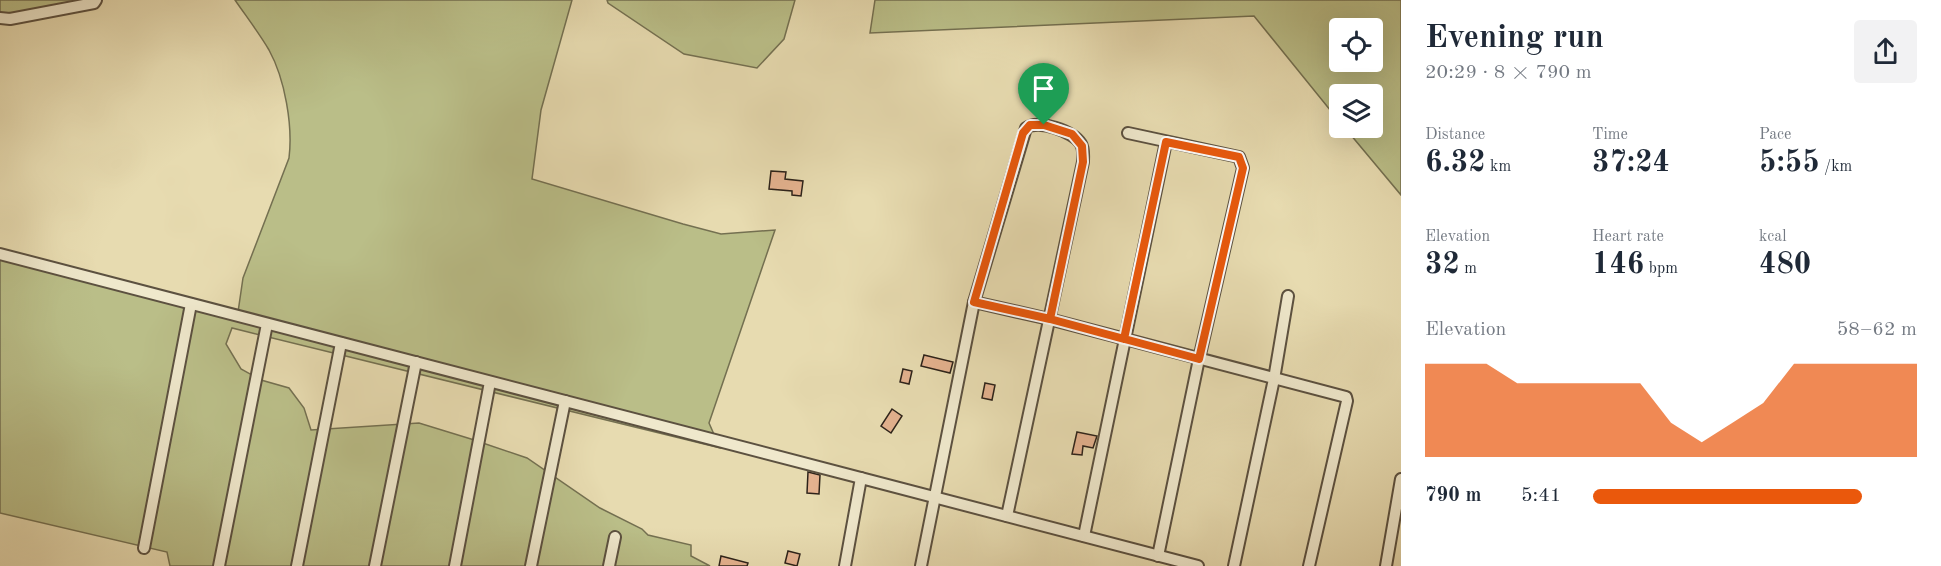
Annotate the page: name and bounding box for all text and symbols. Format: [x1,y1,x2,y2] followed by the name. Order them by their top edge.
[1329,18,1383,138] map controls
[1329,18,1383,72] button: locate
[1854,20,1917,83] button: share
[1425,22,1604,55] text: Evening run
[1018,63,1069,125] pin
[1425,63,1592,83] text: 20:29 · 8 × 790 m
[1027,72,1060,105] icon: arrive
[1329,84,1383,138] button: layers
[1425,127,1485,143] text: Distance
[1592,127,1628,143] text: Time
[1759,127,1791,143] text: Pace
[1425,148,1486,178] text: 6.32
[1592,148,1670,178] text: 37:24
[1759,148,1820,178] text: 5:55
[1486,159,1511,175] text: km
[1820,159,1852,175] text: /km
[1425,229,1490,245] text: Elevation
[1592,229,1664,245] text: Heart rate
[1759,229,1787,245] text: kcal
[1425,250,1460,280] text: 32
[1592,250,1644,280] text: 146
[1759,250,1811,280] text: 480
[1460,261,1477,277] text: m
[1644,261,1678,277] text: bpm
[1425,320,1506,340] text: Elevation
[1837,320,1917,340] text: 58–62 m
[1425,486,1481,506] text: 790 m
[1521,486,1561,506] text: 5:41

